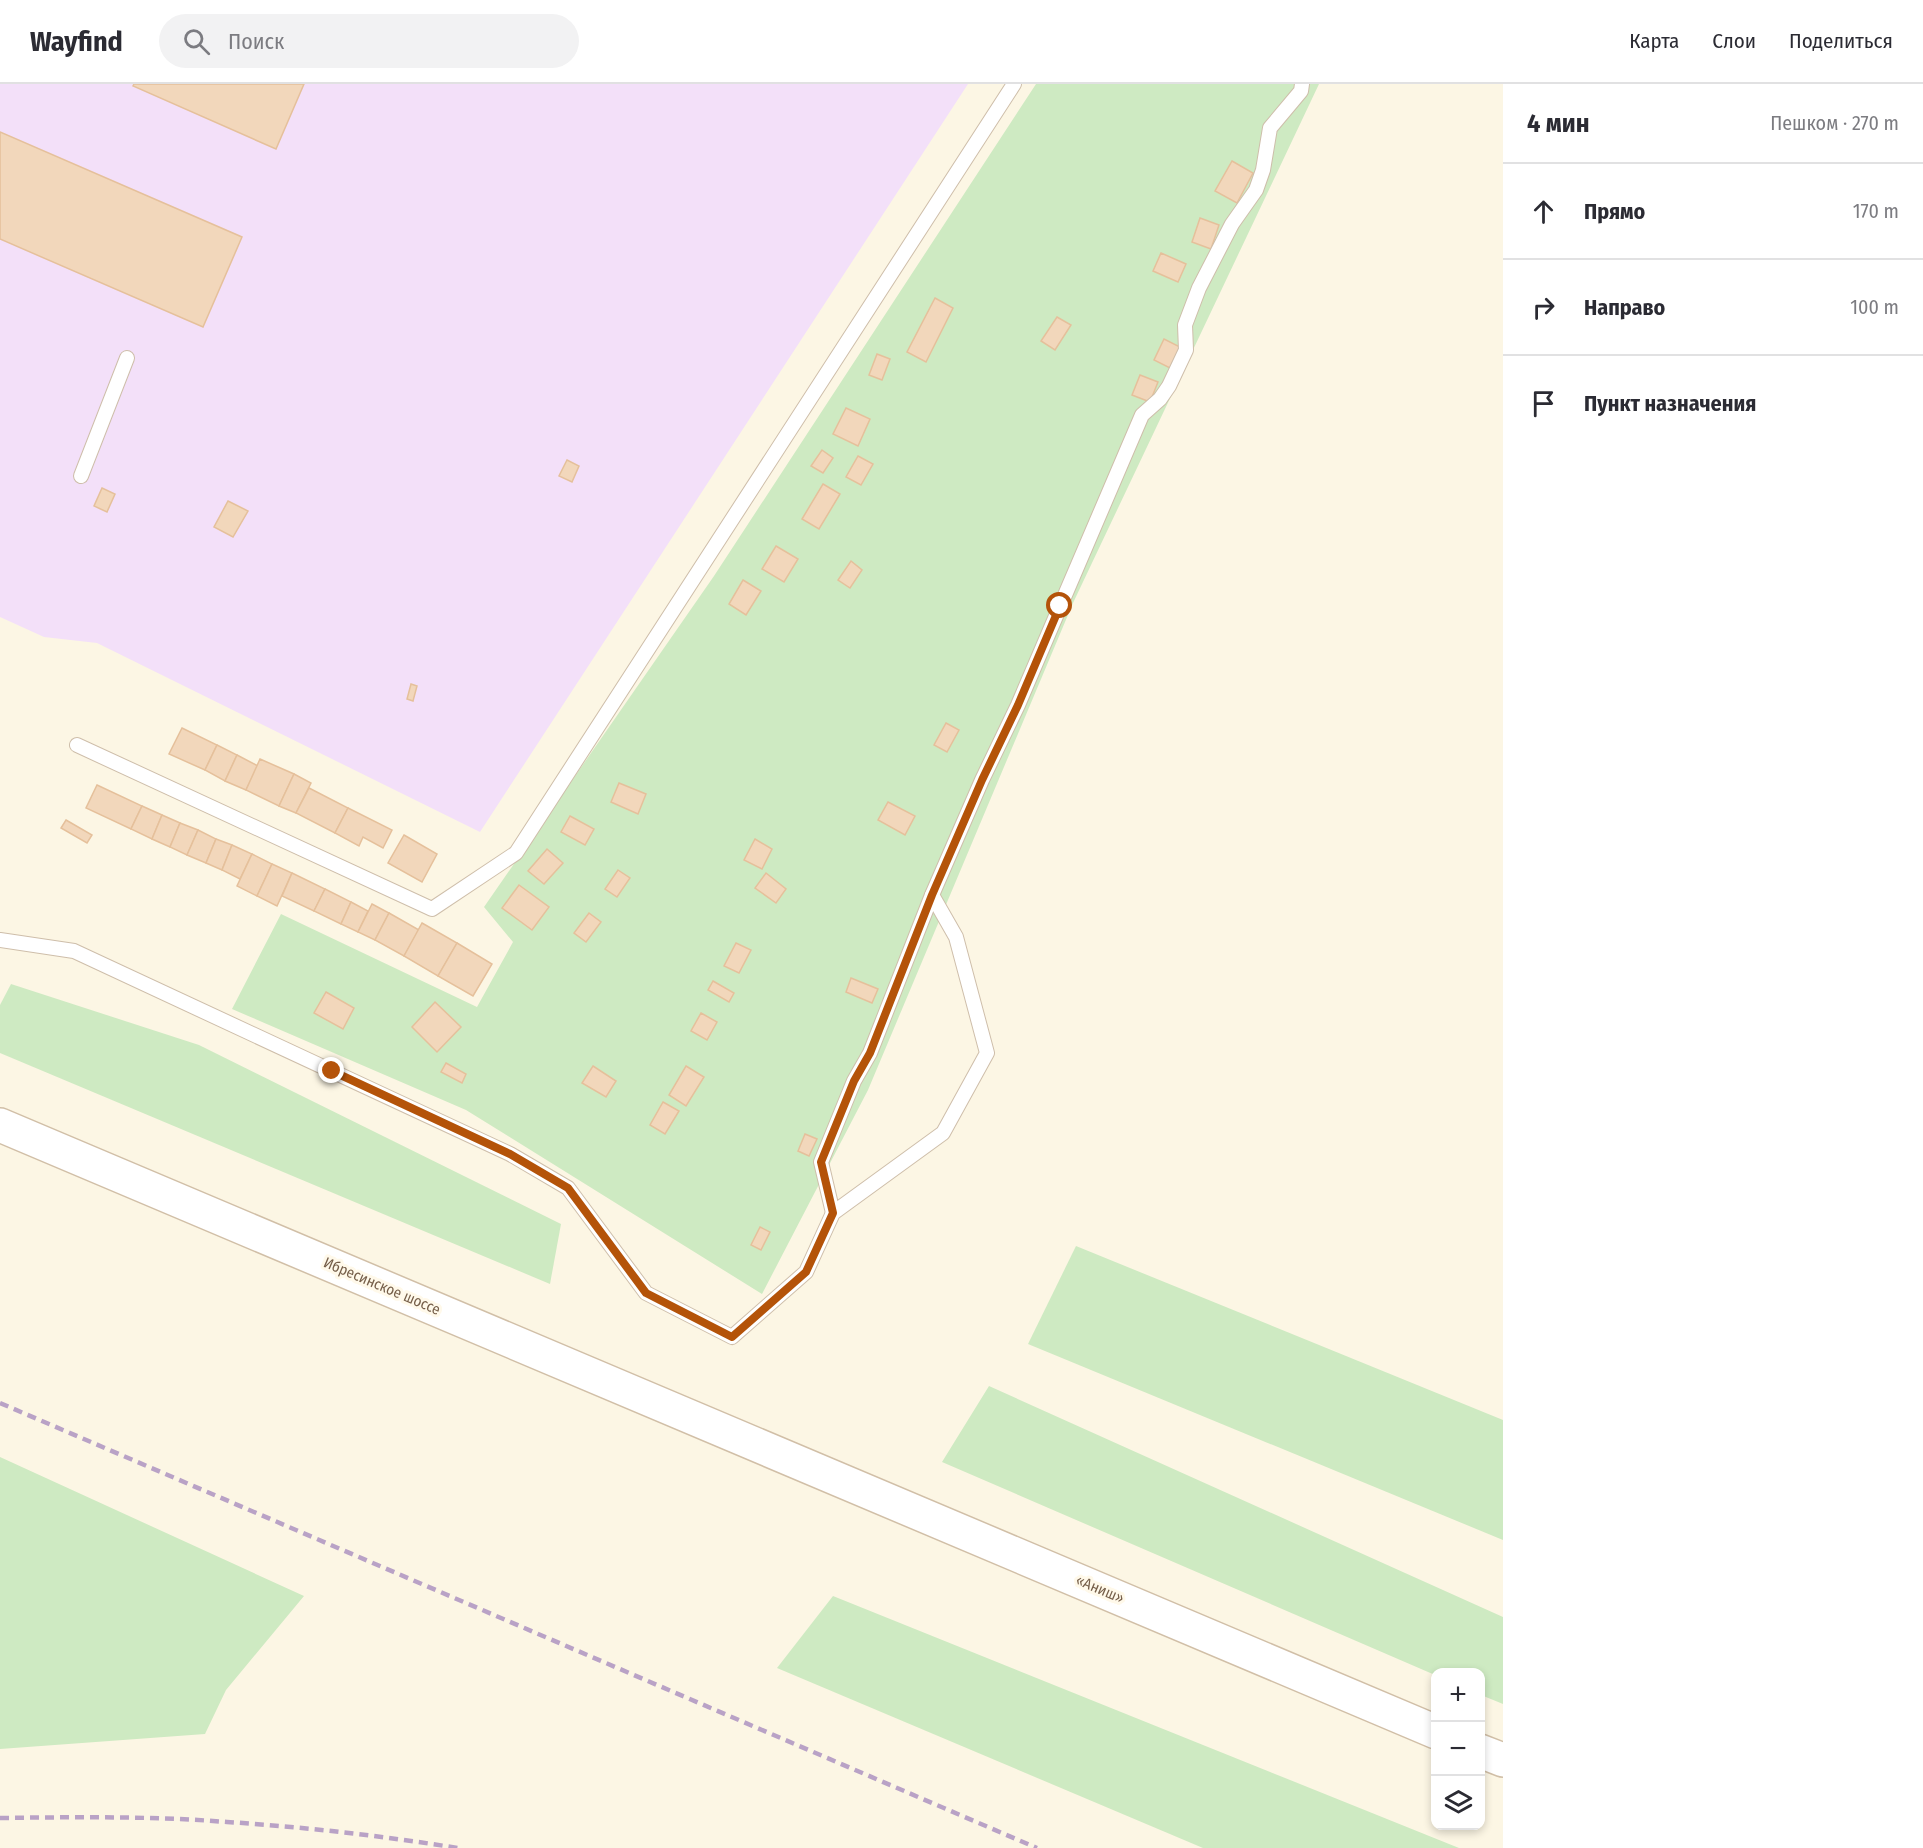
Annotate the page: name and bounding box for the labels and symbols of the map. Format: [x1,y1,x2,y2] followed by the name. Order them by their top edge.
[1046,592,1072,618] route start
[318,1057,344,1083] route end
[321,1253,443,1319] street label: Ибресинское шоссе
[1073,1571,1127,1607] street label: «Аниш»

